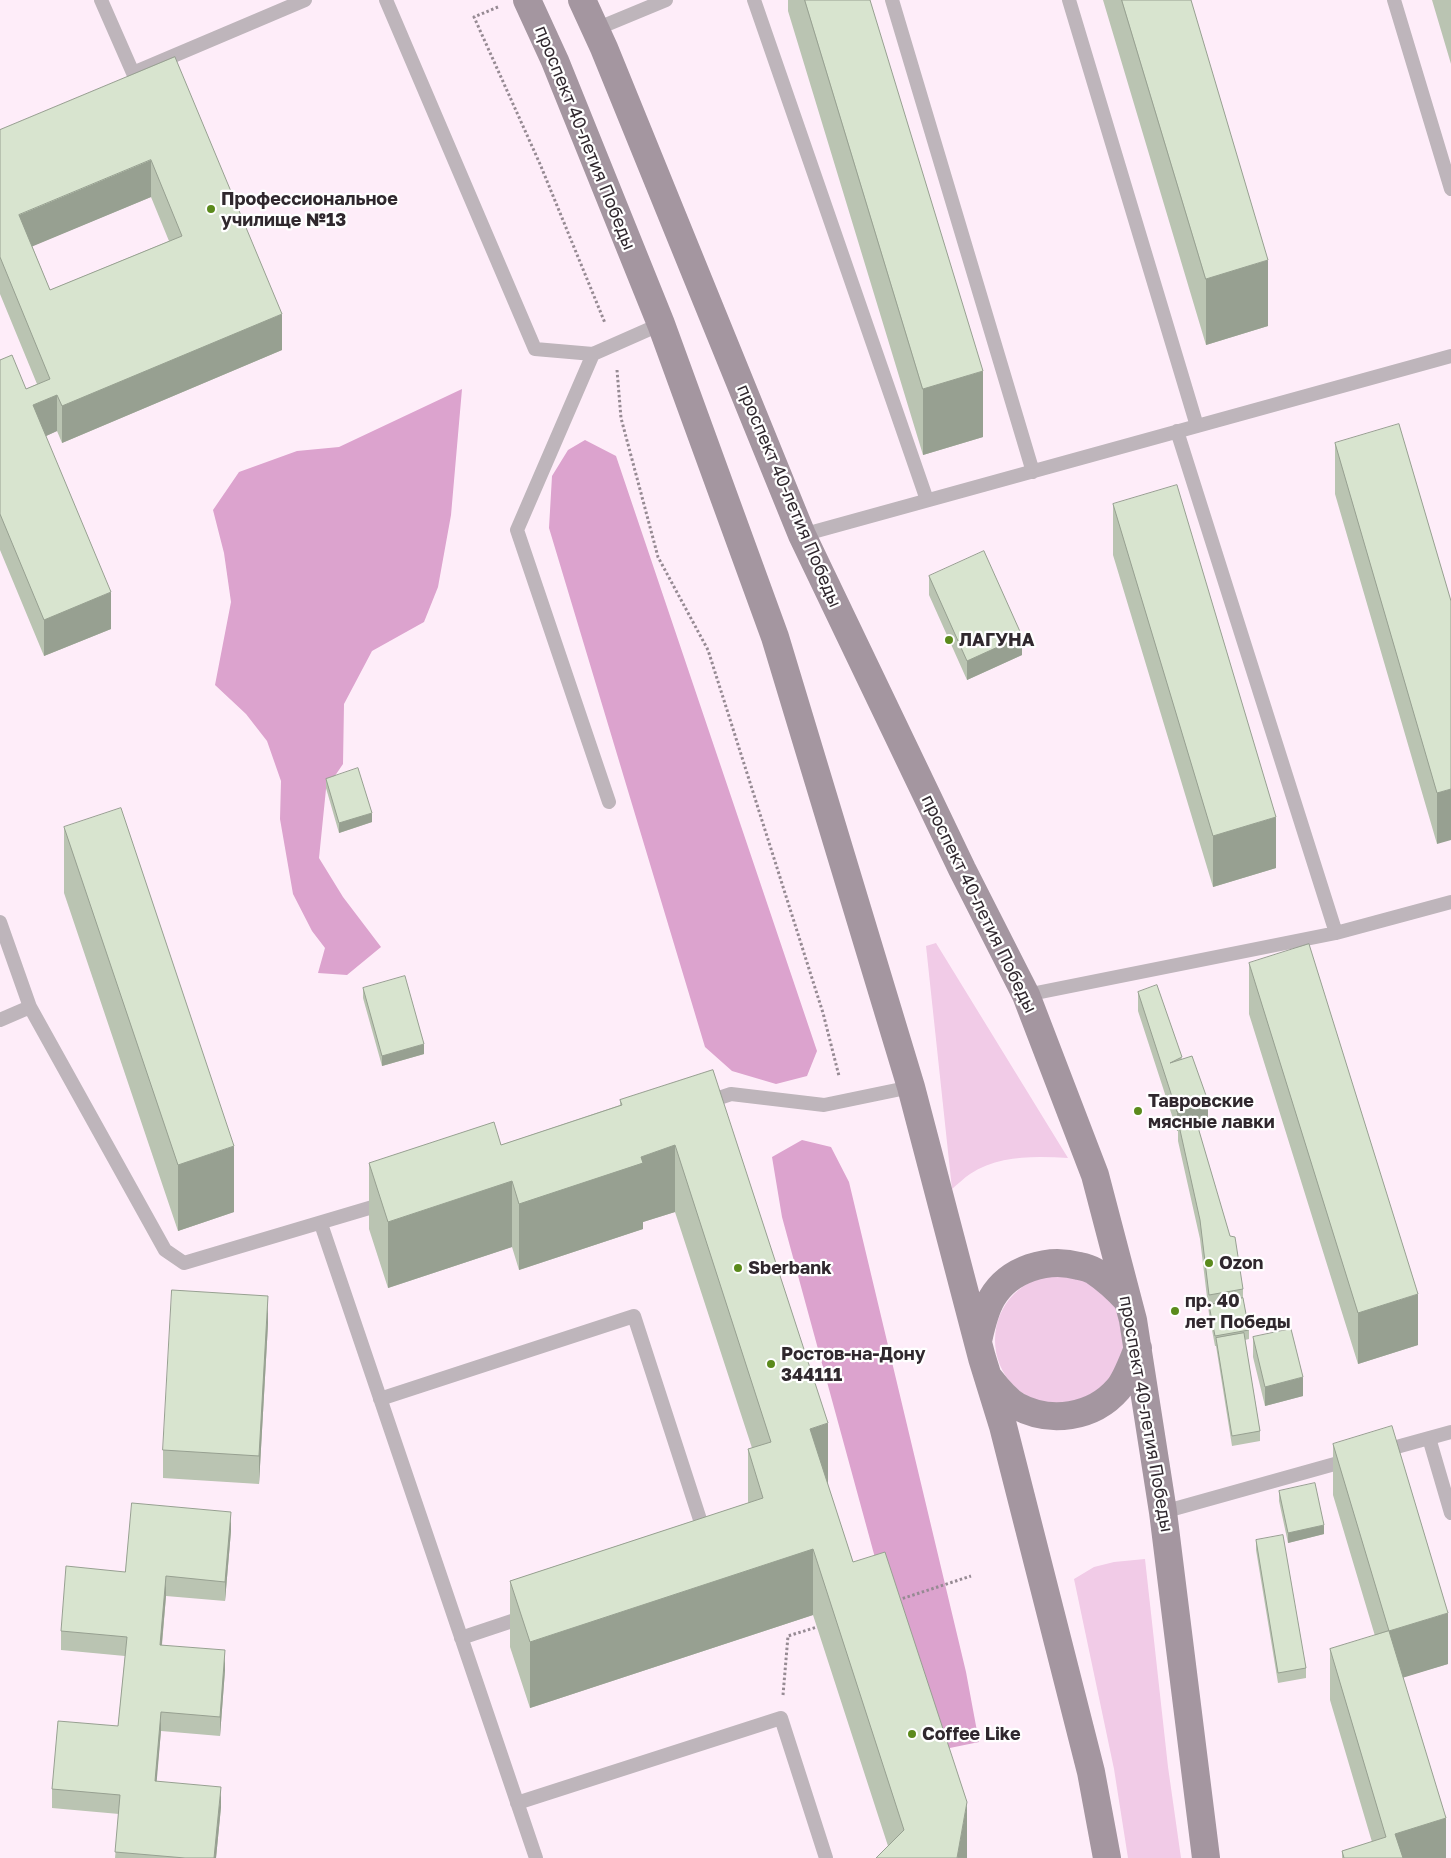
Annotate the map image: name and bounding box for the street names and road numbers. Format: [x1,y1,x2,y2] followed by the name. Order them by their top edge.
[530,23,640,253] street label: проспект 40-летия Победы
[732,381,846,611] street label: проспект 40-летия Победы
[917,791,1041,1017] street label: проспект 40-летия Победы
[1115,1294,1177,1534] street label: проспект 40-летия Победы

